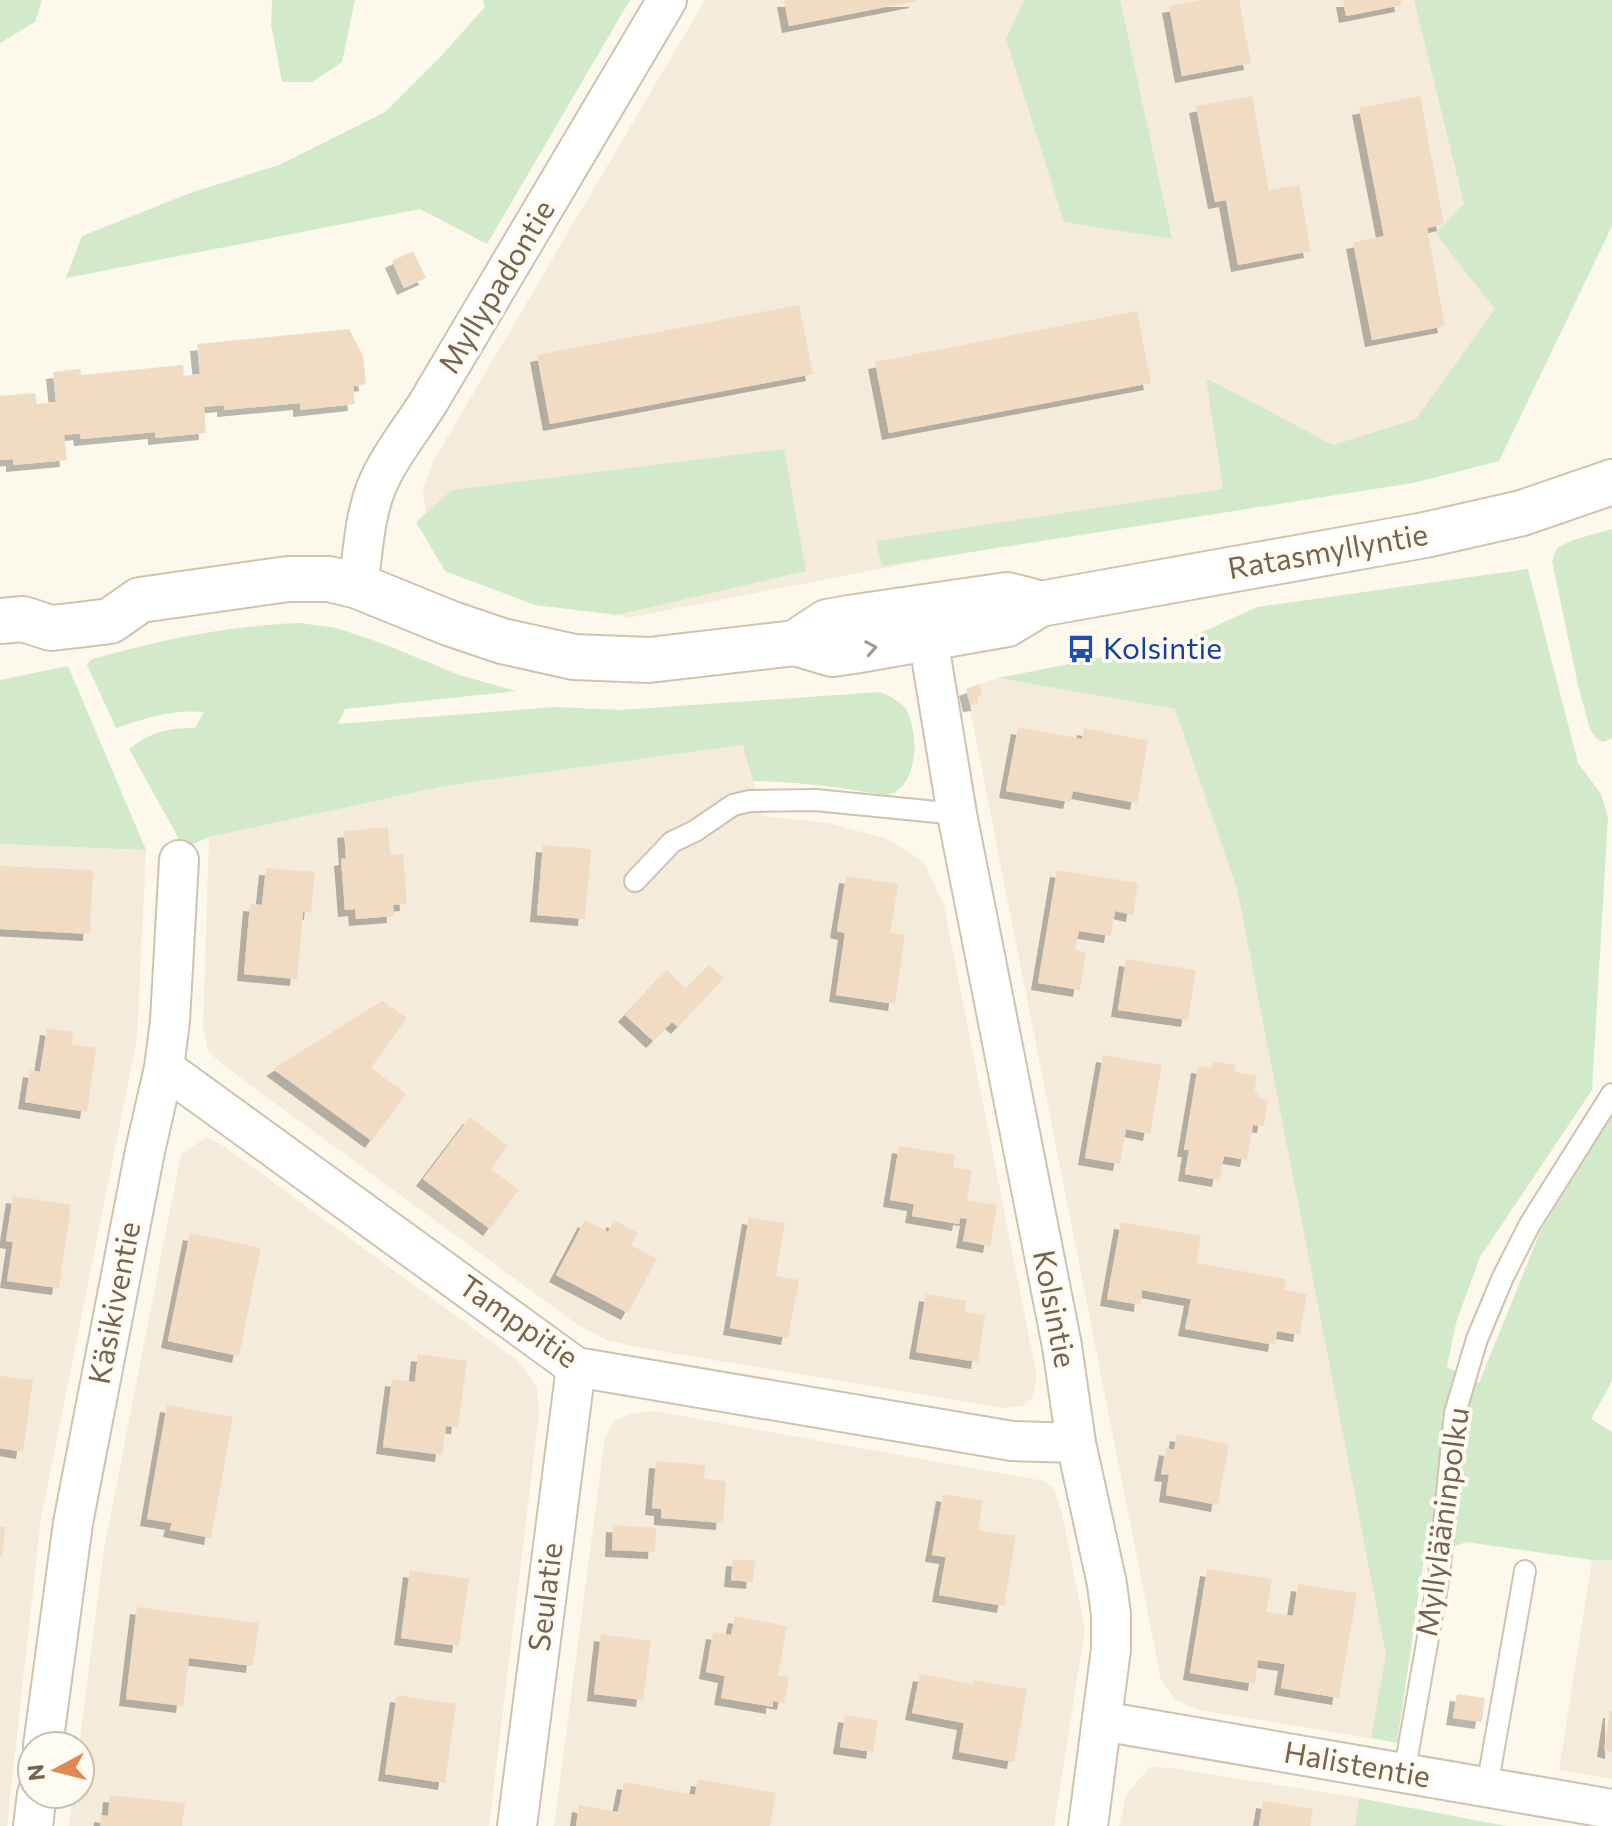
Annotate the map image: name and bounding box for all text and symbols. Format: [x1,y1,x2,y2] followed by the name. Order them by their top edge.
[429,192,561,379] street label: Myllypadontie
[1225,514,1430,585] street label: Ratasmyllyntie
[1103,628,1222,665] place label: Kolsintie
[1066,634,1096,664] bus stop icon: Kolsintie
[864,641,878,658] one-way arrow
[79,1218,146,1387] street label: Käsikiventie
[1027,1247,1086,1370] street label: Kolsintie
[452,1265,586,1375] street label: Tamppitie
[1406,1405,1475,1639] street label: Myllylääninpolku
[518,1540,569,1653] street label: Seulatie
[16,1730,96,1810] north arrow
[1281,1731,1434,1794] street label: Halistentie
[21,1763,50,1782] text: N

